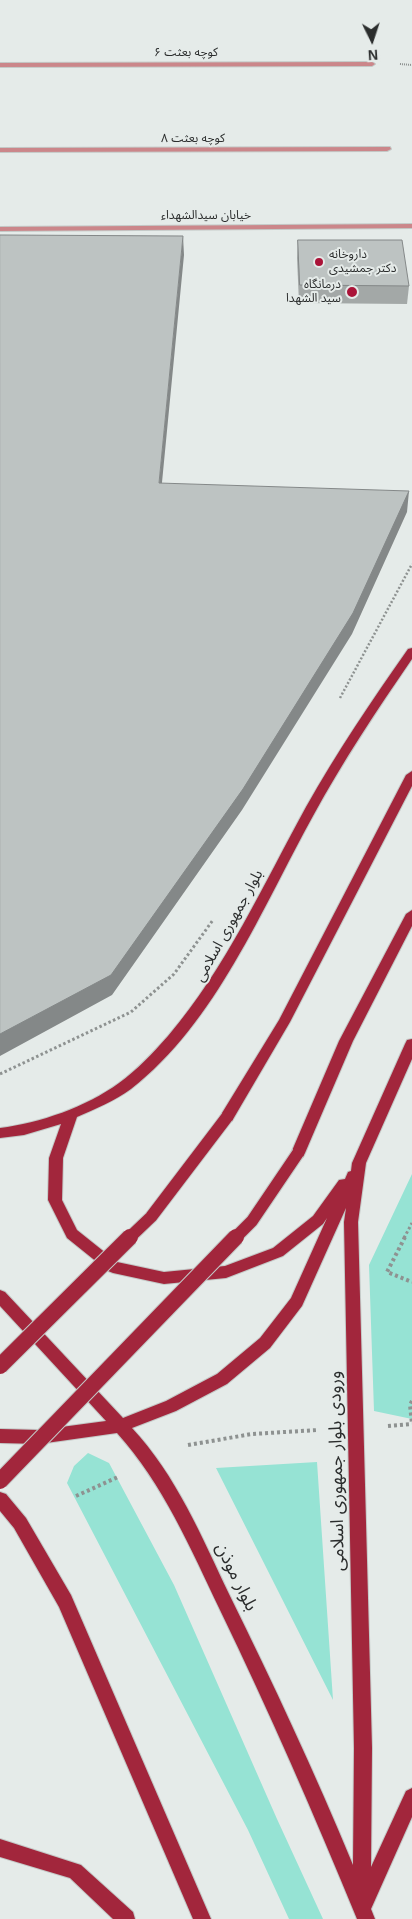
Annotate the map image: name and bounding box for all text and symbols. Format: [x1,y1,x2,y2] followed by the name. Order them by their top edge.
[347,15,397,65] north arrow
[154,46,218,60] street label: کوچه بعثت ۶
[367,47,379,63] text: N
[161,132,225,146] street label: کوچه بعثت ۸
[161,209,251,223] street label: خیابان سیدالشهداء
[329,248,396,276] place label: داروخانه دکتر جمشیدی
[313,256,325,268] marker: داروخانه دکتر جمشیدی
[286,278,341,306] place label: درمانگاه سید الشهدا
[345,285,359,299] marker: درمانگاه سید الشهدا
[191,867,267,985] street label: بلوار جمهوری اسلامی
[324,1371,350,1571] street label: ورودی بلوار جمهوری اسلامی
[210,1539,262,1615] street label: بلوار موذن

